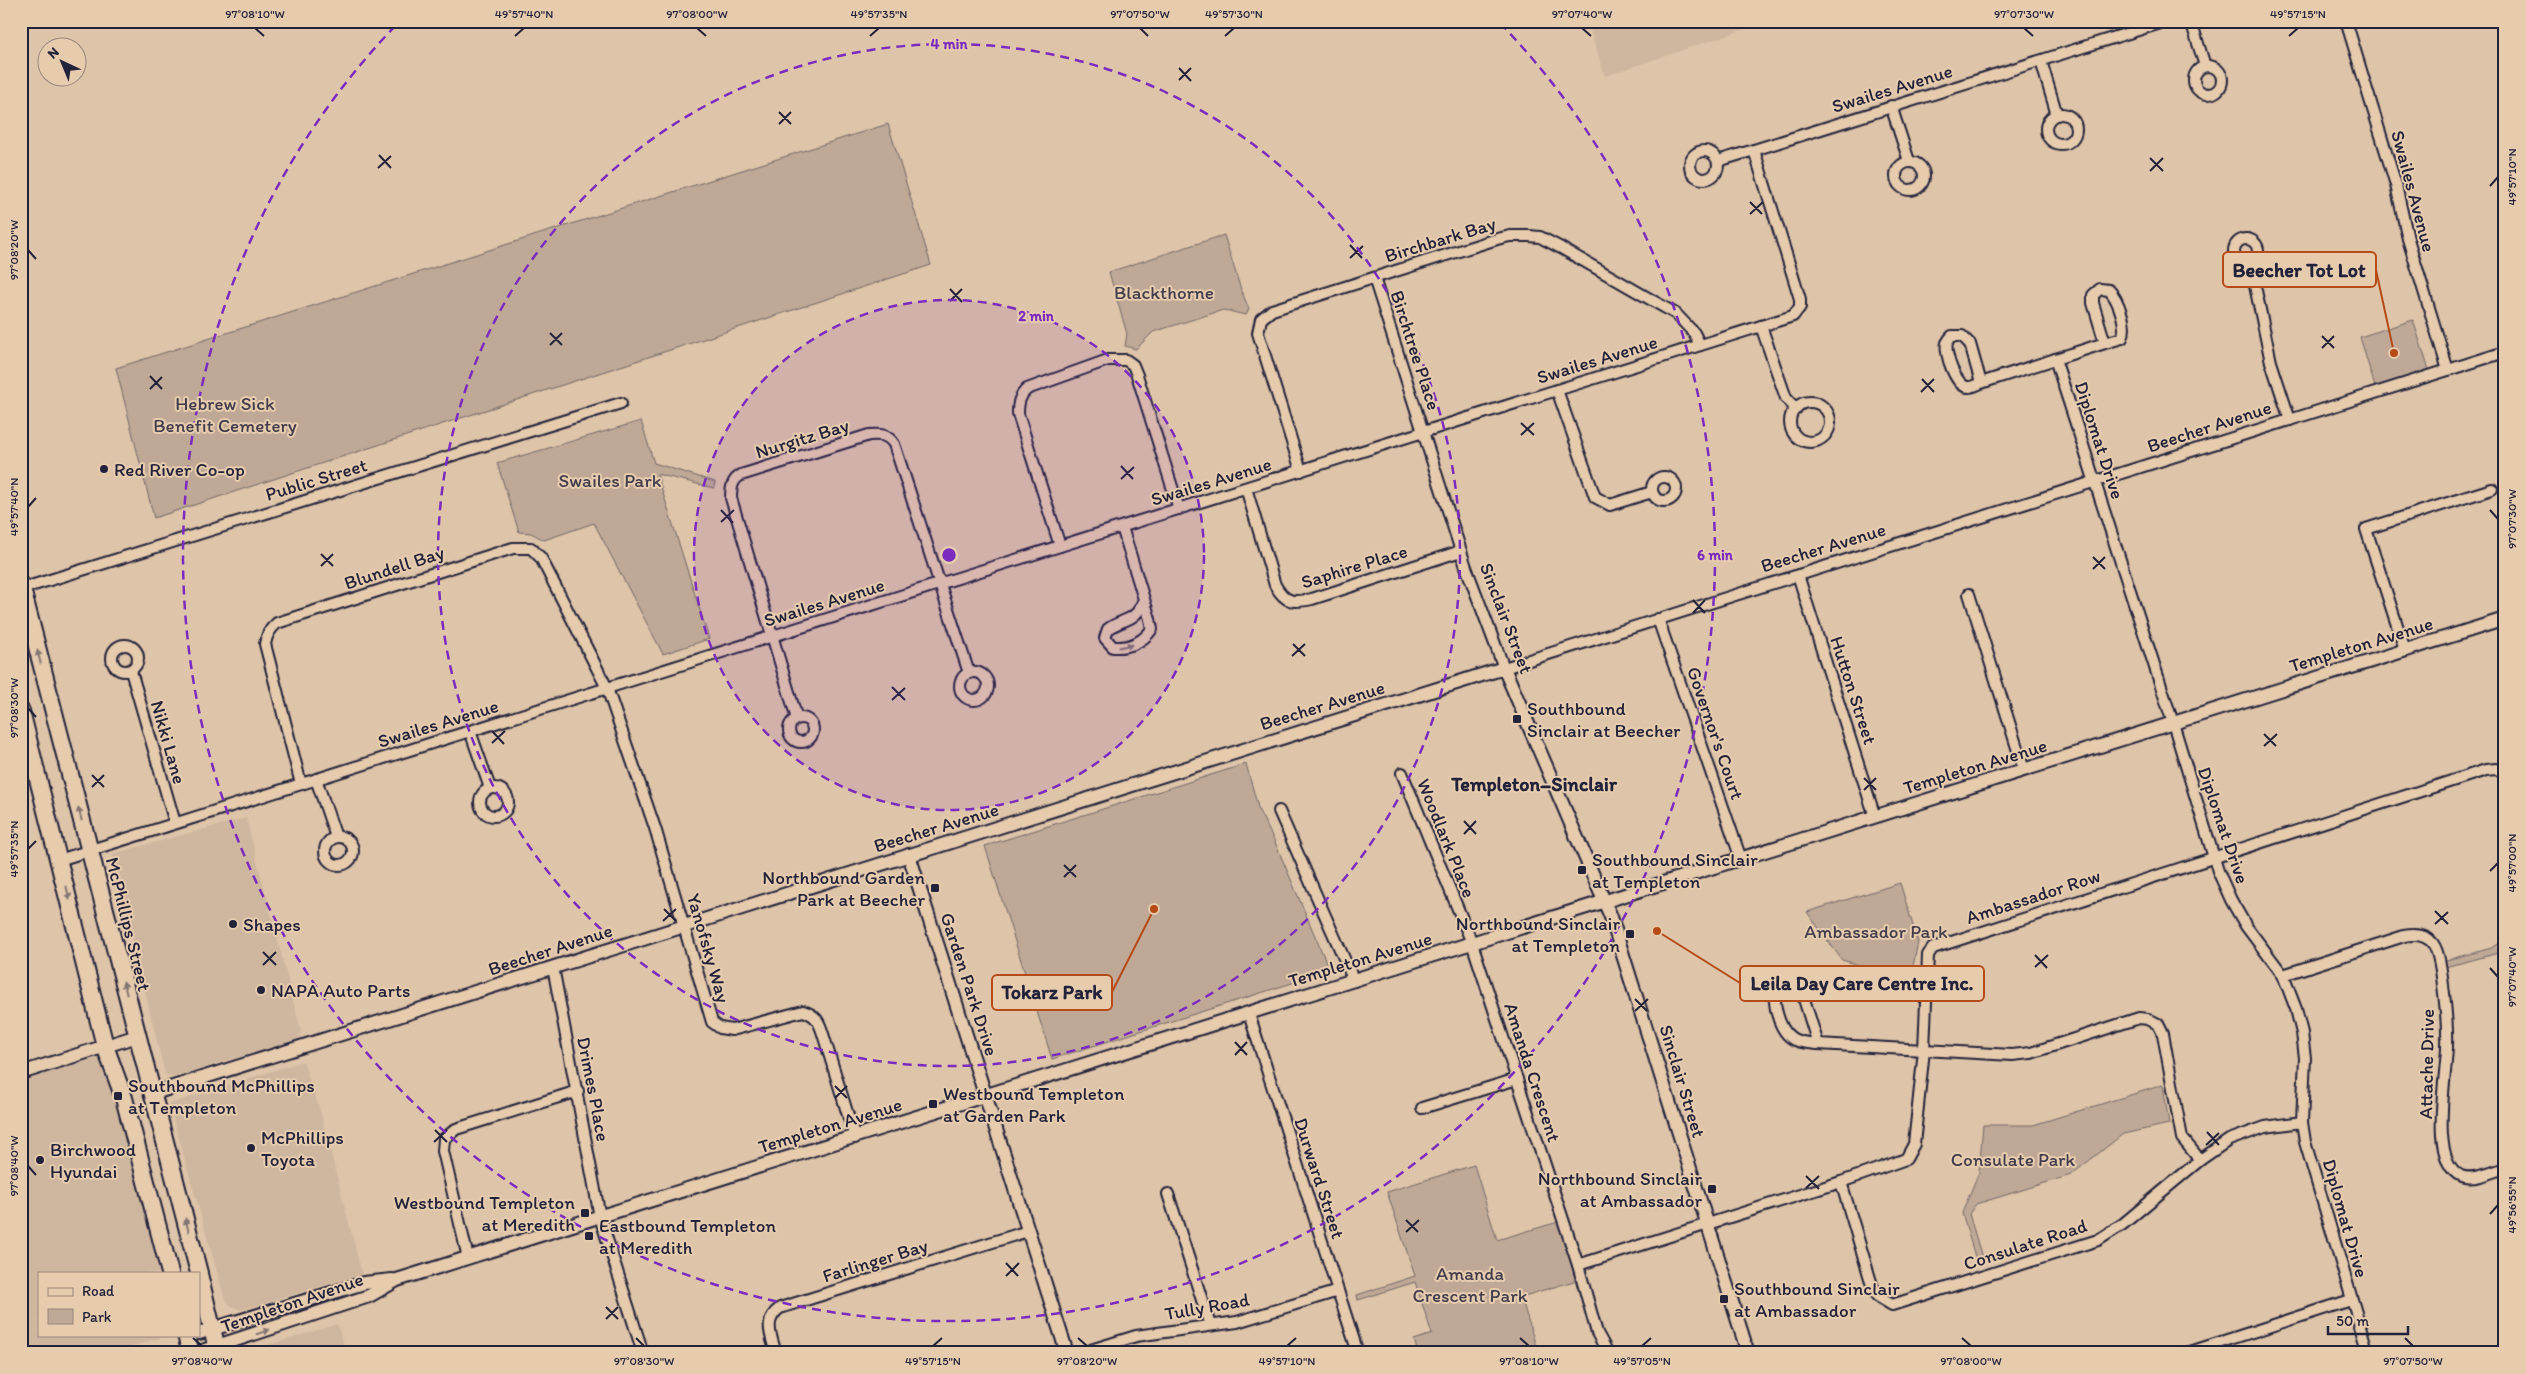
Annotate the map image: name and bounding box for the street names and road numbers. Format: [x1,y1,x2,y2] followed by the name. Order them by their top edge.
[1829,59,1955,118] street label: Swailes Avenue
[2386,128,2441,255] street label: Swailes Avenue
[1382,212,1499,267] street label: Birchbark Bay
[1385,288,1446,413] street label: Birchtree Place
[1534,330,1660,389] street label: Swailes Avenue
[2070,378,2129,502] street label: Diplomat Drive
[2144,396,2274,457] street label: Beecher Avenue
[753,413,852,464] street label: Nurgitz Bay
[1148,452,1274,511] street label: Swailes Avenue
[263,453,370,506] street label: Public Street
[1758,518,1888,577] street label: Beecher Avenue
[1298,539,1410,594] street label: Saphire Place
[341,540,447,594] street label: Blundell Bay
[1475,560,1538,677] street label: Sinclair Street
[761,573,887,632] street label: Swailes Avenue
[2287,612,2436,677] street label: Templeton Avenue
[1825,633,1882,747] street label: Hutton Street
[1682,664,1749,803] street label: Governor's Court
[1257,676,1387,735] street label: Beecher Avenue
[375,694,501,753] street label: Swailes Avenue
[146,698,191,786] street label: Nikki Lane
[1901,734,2050,799] street label: Templeton Avenue
[2193,764,2254,887] street label: Diplomat Drive
[1412,775,1481,901] street label: Woodlark Place
[871,798,1001,857] street label: Beecher Avenue
[101,855,156,994] street label: McPhillips Street
[1963,864,2103,929] street label: Ambassador Row
[682,891,735,1006] street label: Yanofsky Way
[936,910,1004,1059] street label: Garden Park Drive
[485,919,615,980] street label: Beecher Avenue
[1286,927,1435,992] street label: Templeton Avenue
[1499,1000,1566,1145] street label: Amanda Crescent
[2414,1009,2439,1119] street label: Attache Drive
[1654,1022,1711,1140] street label: Sinclair Street
[572,1035,615,1143] street label: Drimes Place
[756,1093,905,1158] street label: Templeton Avenue
[1289,1115,1350,1242] street label: Durward Street
[2318,1156,2373,1280] street label: Diplomat Drive
[1961,1214,2090,1275] street label: Consulate Road
[820,1234,931,1287] street label: Farlinger Bay
[218,1267,366,1338] street label: Templeton Avenue
[1163,1288,1252,1325] street label: Tully Road

